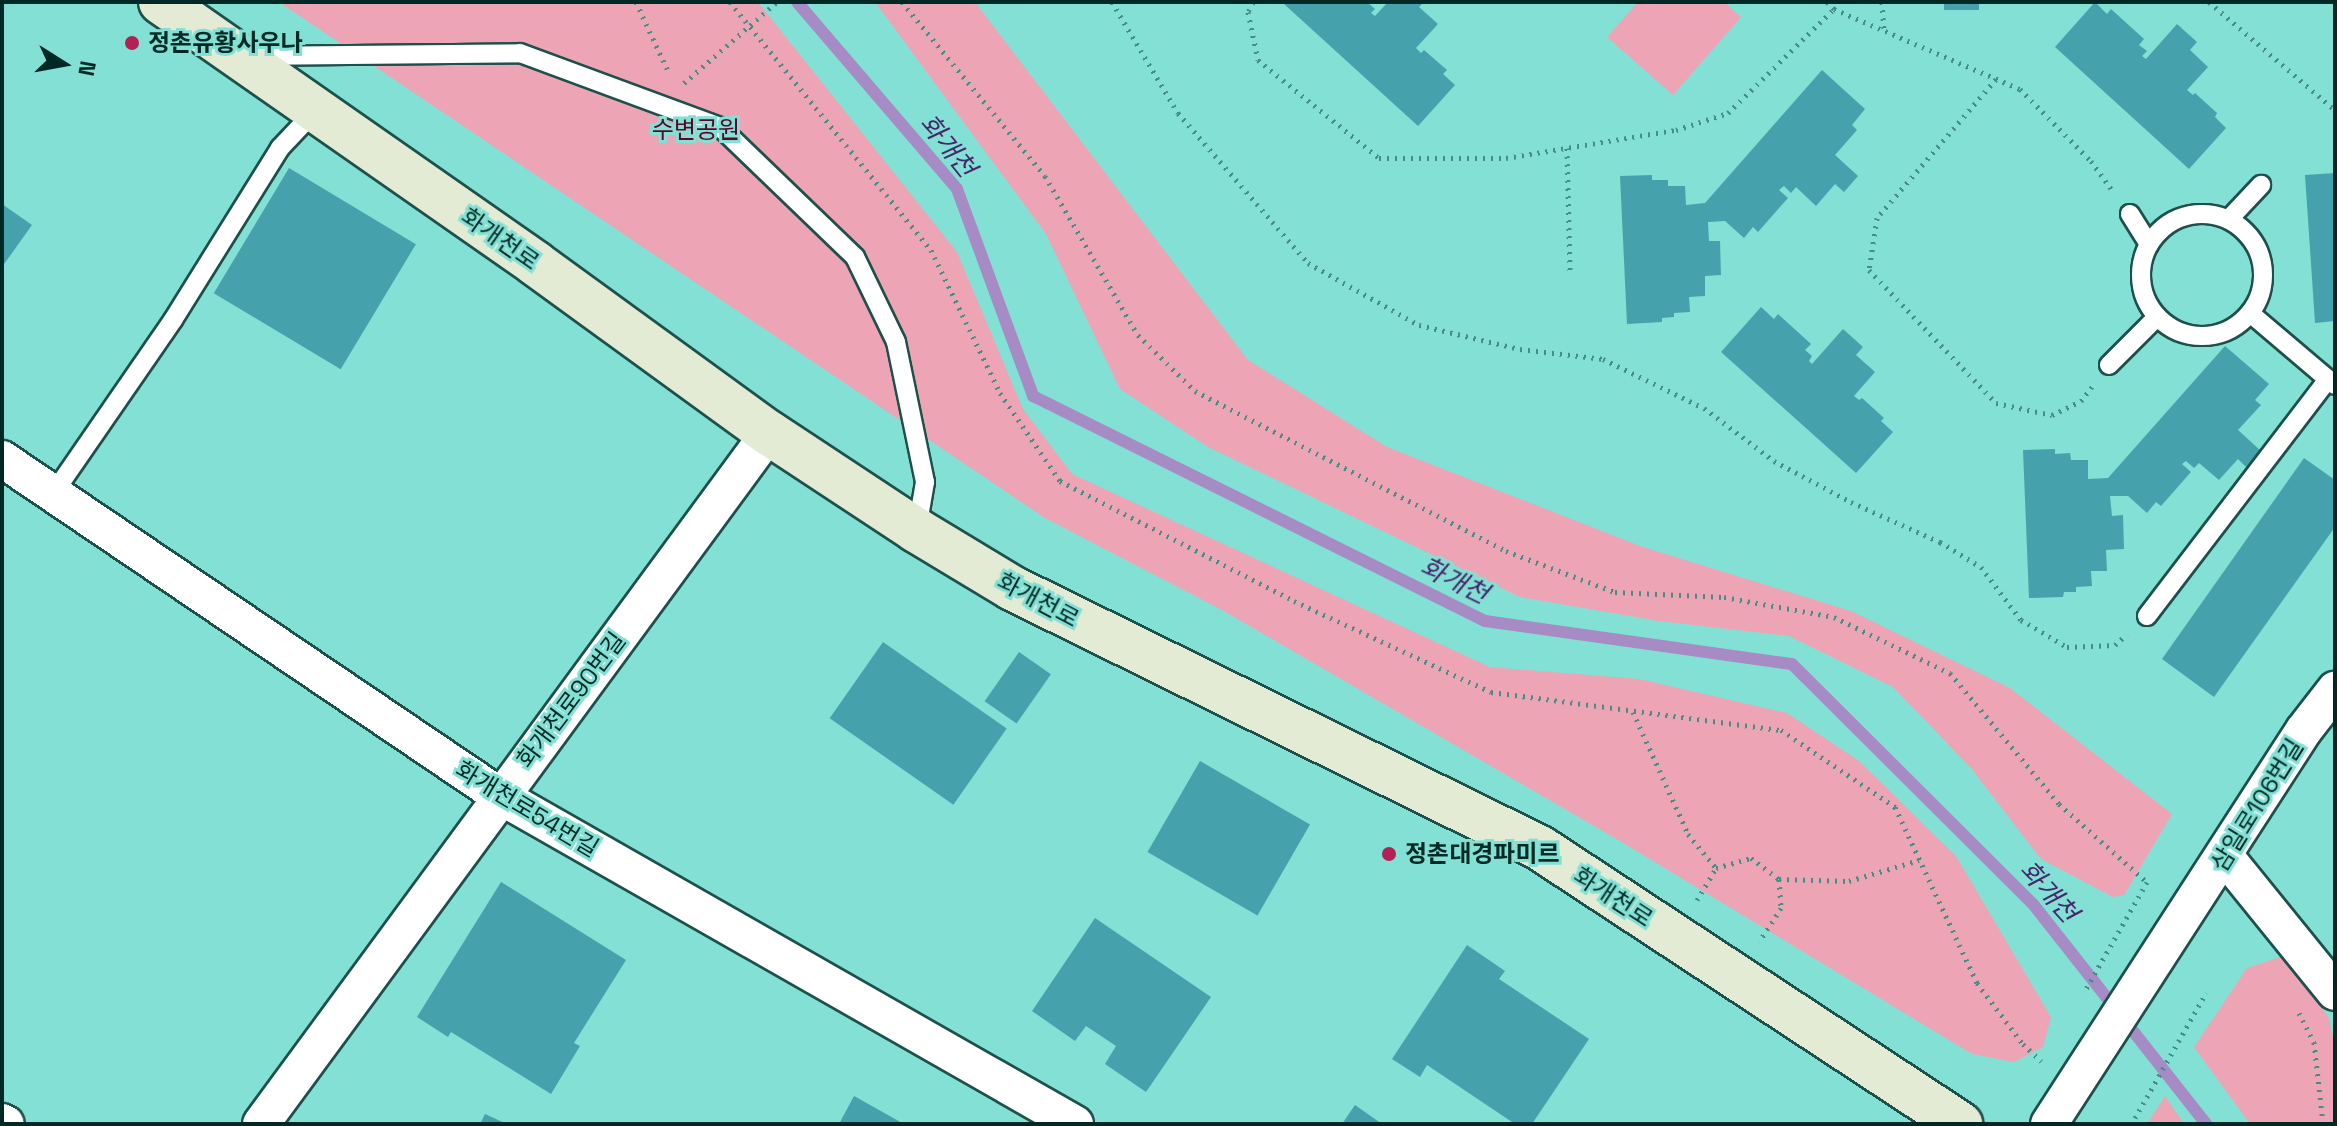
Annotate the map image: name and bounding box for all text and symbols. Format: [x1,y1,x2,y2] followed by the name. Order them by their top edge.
[24,24,104,104] north arrow
[148,29,303,57] place label: 정촌유황사우나
[123,34,141,52] marker: 정촌유황사우나
[72,59,103,78] text: N
[912,108,982,184] water label: 화개천
[652,116,740,144] park label: 수변공원
[456,202,544,276] street label: 화개천로
[1415,551,1493,611] water label: 화개천
[992,567,1084,633] street label: 화개천로
[511,626,631,774] street label: 화개천로90번길
[2205,734,2309,876] street label: 삼일로106번길
[450,755,604,863] street label: 화개천로54번길
[1405,840,1560,868] place label: 정촌대경파미르
[1380,845,1398,863] marker: 정촌대경파미르
[2012,855,2084,929] water label: 화개천
[1568,861,1658,933] street label: 화개천로

